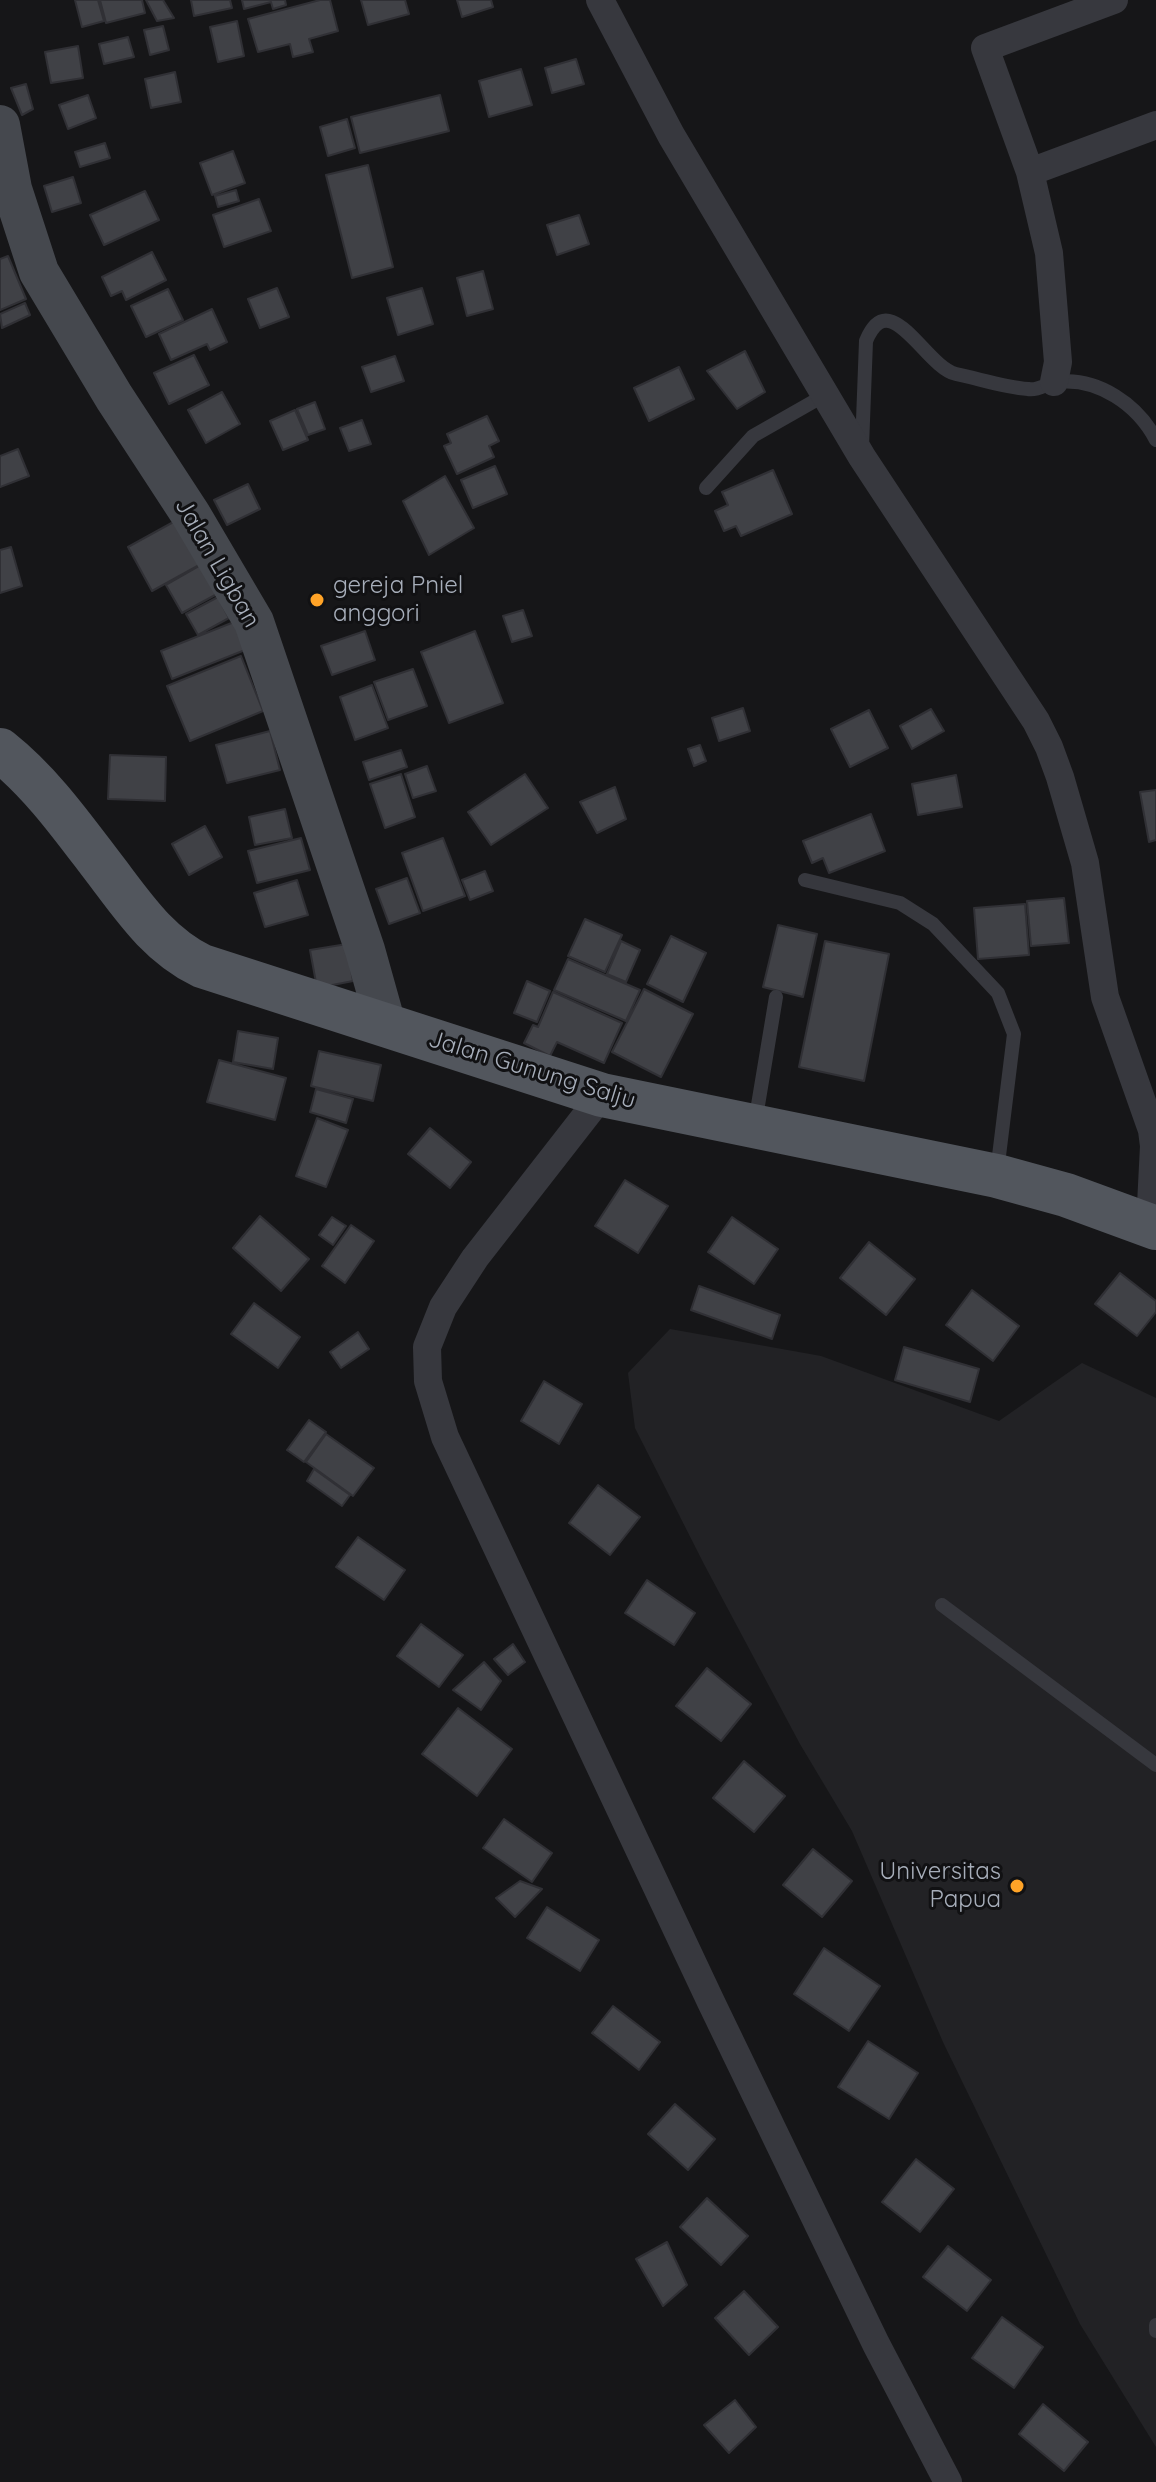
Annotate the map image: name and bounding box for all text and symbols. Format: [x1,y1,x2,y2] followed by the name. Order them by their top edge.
[168,493,266,633] street label: Jalan Ligban
[333,572,463,628] place label: gereja Pniel anggori
[308,591,326,609] marker: gereja Pniel anggori
[425,1025,639,1115] street label: Jalan Gunung Salju
[879,1858,1001,1914] place label: Universitas Papua
[1008,1877,1026,1895] marker: Universitas Papua

